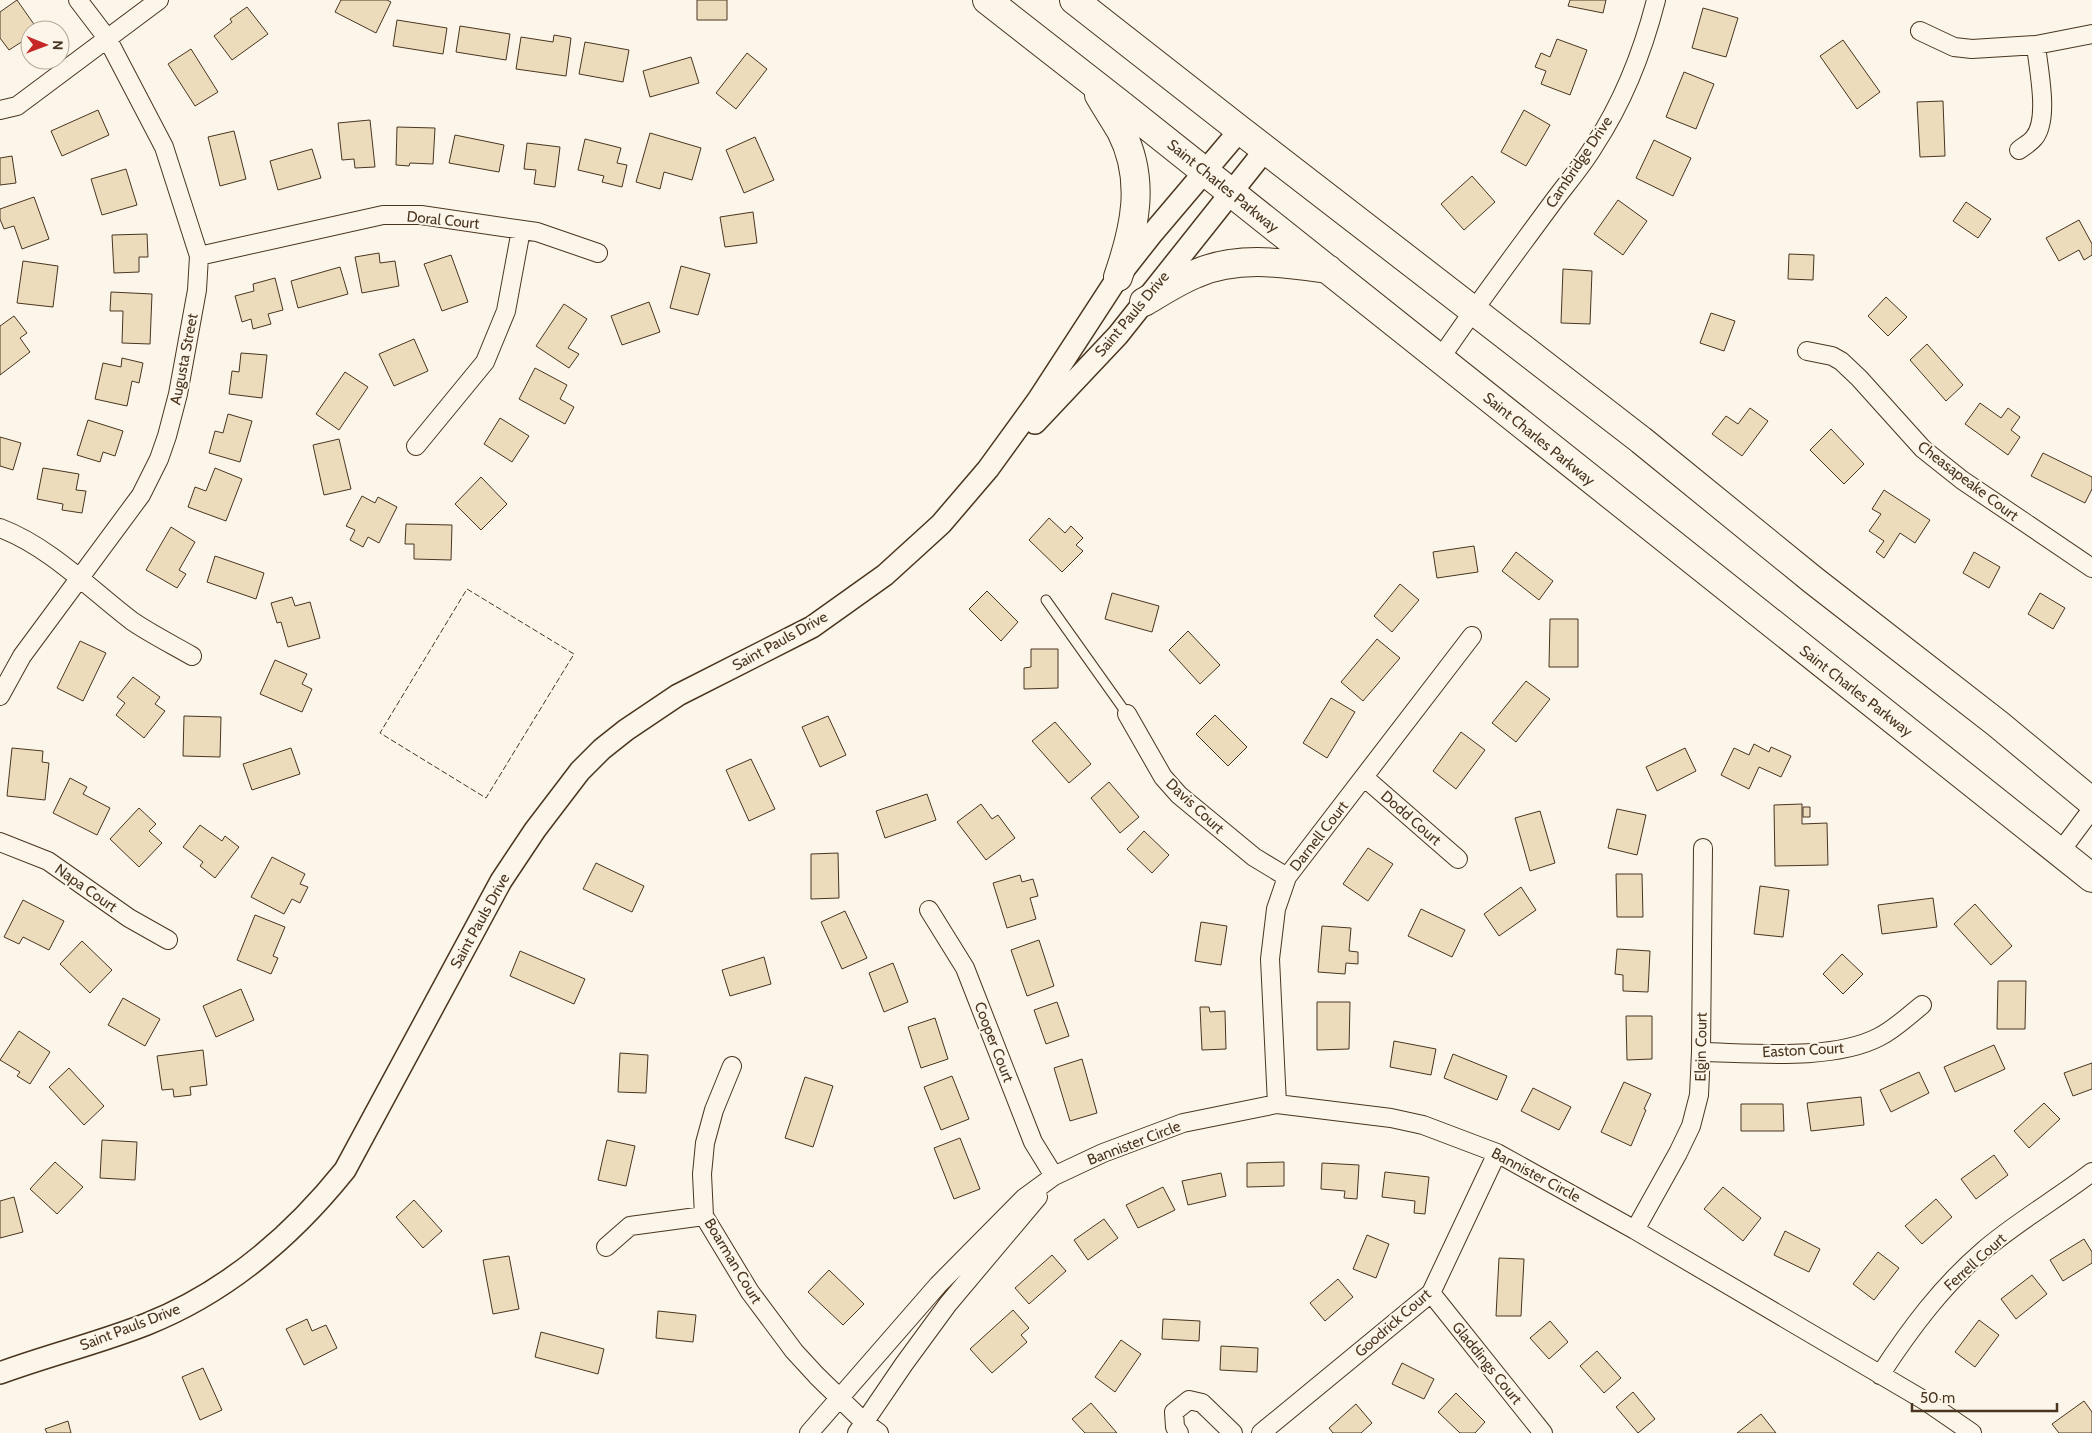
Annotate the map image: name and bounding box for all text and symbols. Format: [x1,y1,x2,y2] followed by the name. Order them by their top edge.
[20,20,70,70] north arrow
[49,40,67,50] text: N
[1542,113,1616,211] street label: Cambridge Drive
[1164,136,1283,237] street label: Saint Charles Parkway
[406,207,480,233] street label: Doral Court
[1091,267,1173,360] street label: Saint Pauls Drive
[166,312,202,406] street label: Augusta Street
[1480,389,1599,490] street label: Saint Charles Parkway
[1914,437,2022,525] street label: Cheasapeake Court
[729,607,831,675] street label: Saint Pauls Drive
[1796,641,1916,741] street label: Saint Charles Parkway
[1162,775,1228,837] street label: Davis Court
[1377,787,1445,849] street label: Dodd Court
[1286,797,1352,875] street label: Darnell Court
[52,860,120,916] street label: Napa Court
[446,870,514,972] street label: Saint Pauls Drive
[970,999,1018,1085] street label: Cooper Court
[1691,1012,1711,1082] street label: Elgin Court
[1762,1039,1844,1061] street label: Easton Court
[1085,1117,1183,1169] street label: Bannister Circle
[1488,1144,1584,1206] street label: Bannister Circle
[701,1215,765,1307] street label: Boarman Court
[1940,1229,2010,1295] street label: Ferrell Court
[1351,1285,1435,1361] street label: Goodrick Court
[77,1299,183,1354] street label: Saint Pauls Drive
[1448,1318,1526,1408] street label: Gladdings Court
[1912,1380,2057,1412] scale bar
[1920,1389,1955,1407] text: 50 m

